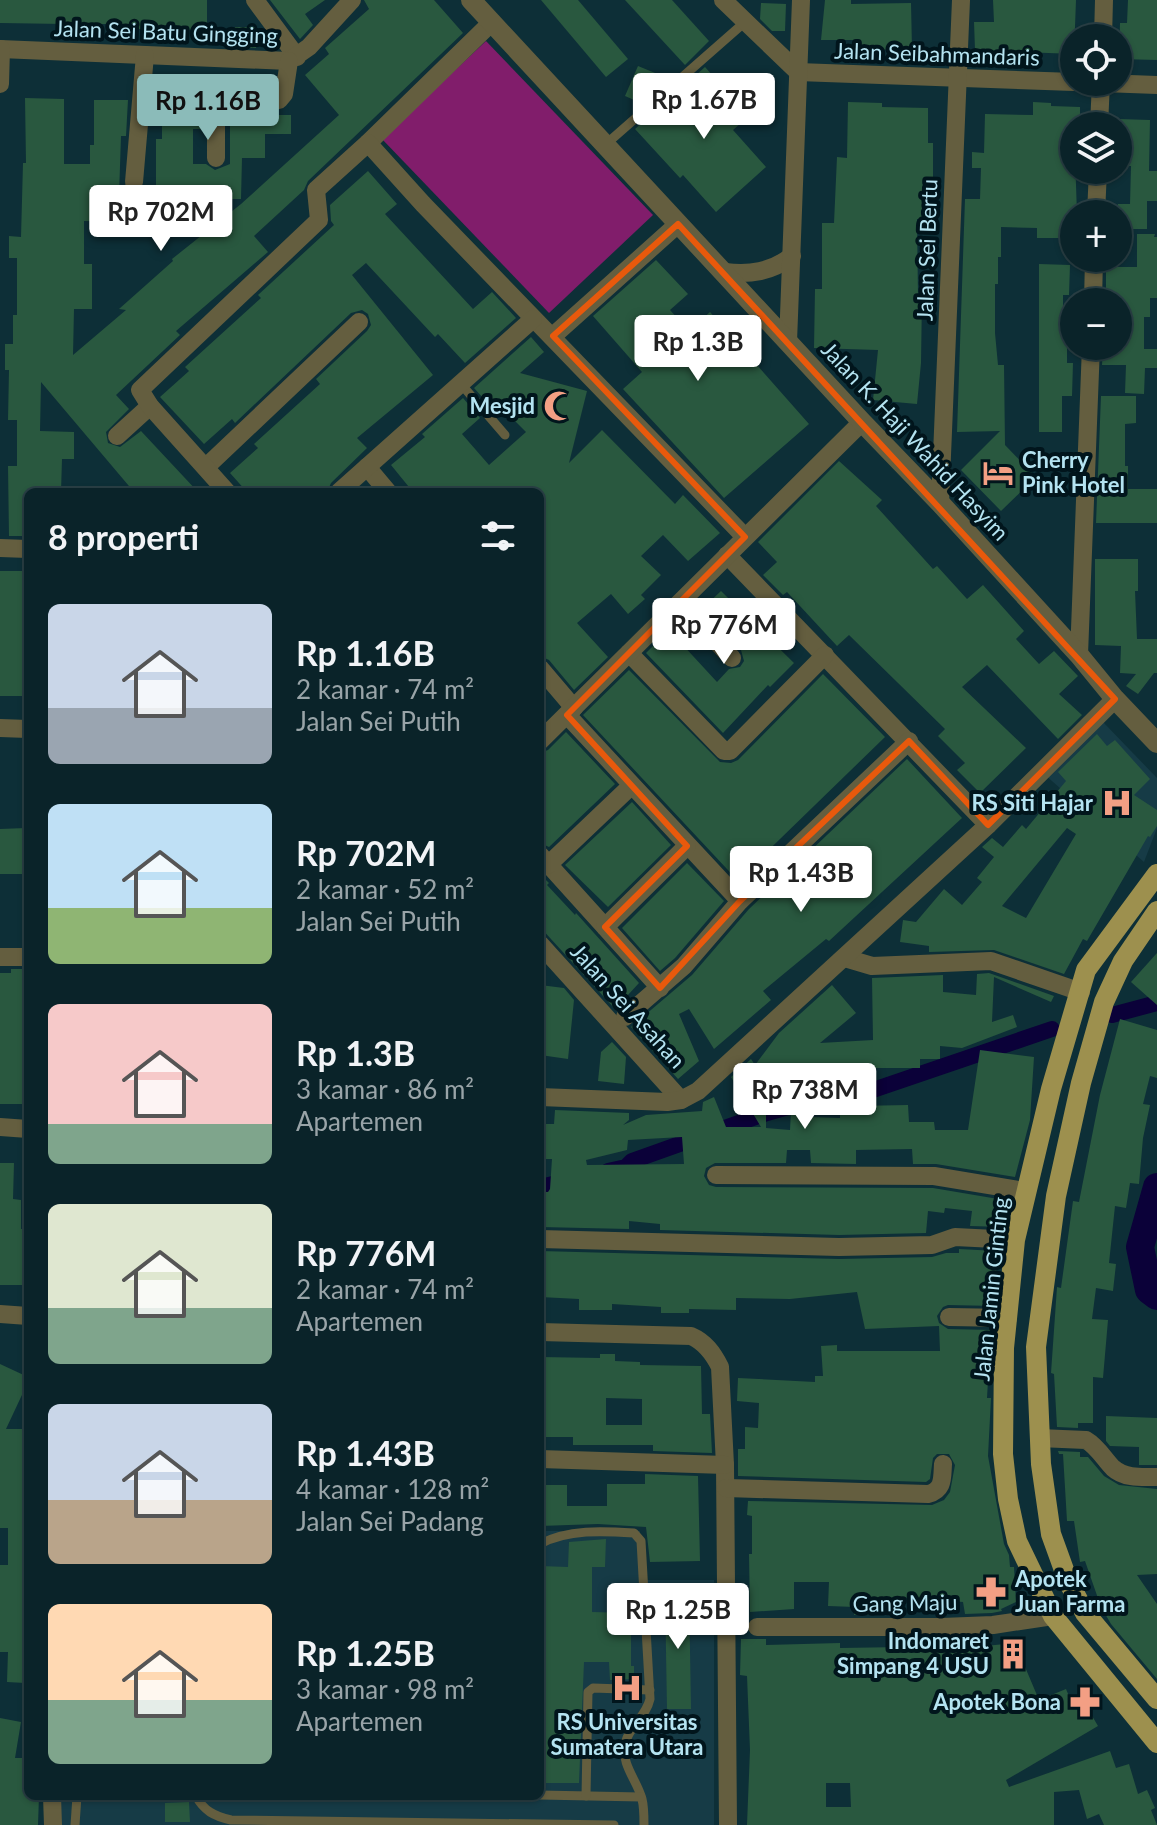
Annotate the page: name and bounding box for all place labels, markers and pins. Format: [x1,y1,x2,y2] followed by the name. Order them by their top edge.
[621,73,787,141] pin: Rp 1.67B
[125,74,291,142] pin: Rp 1.16B
[87,185,235,253] pin: Rp 702M
[624,315,772,383] pin: Rp 1.3B
[542,389,576,423] mosque icon: Mesjid
[469,392,535,419] place label: Mesjid
[1022,446,1125,498] place label: Cherry Pink Hotel
[981,456,1015,490] hotel icon: Cherry Pink Hotel
[650,598,798,666] pin: Rp 776M
[1100,786,1134,820] hospital icon: RS Siti Hajar
[972,789,1094,816] place label: RS Siti Hajar
[718,846,884,914] pin: Rp 1.43B
[731,1063,879,1131] pin: Rp 738M
[1014,1565,1125,1617] place label: Apotek Juan Farma
[974,1575,1008,1609] pharmacy icon: Apotek Juan Farma
[595,1583,761,1651] pin: Rp 1.25B
[837,1627,990,1679] place label: Indomaret Simpang 4 USU
[996,1637,1030,1671] building icon: Indomaret Simpang 4 USU
[610,1671,644,1705] hospital icon: RS Universitas Sumatera Utara
[1068,1685,1102,1719] pharmacy icon: Apotek Bona
[932,1688,1061,1715] place label: Apotek Bona
[551,1708,703,1760] place label: RS Universitas Sumatera Utara

